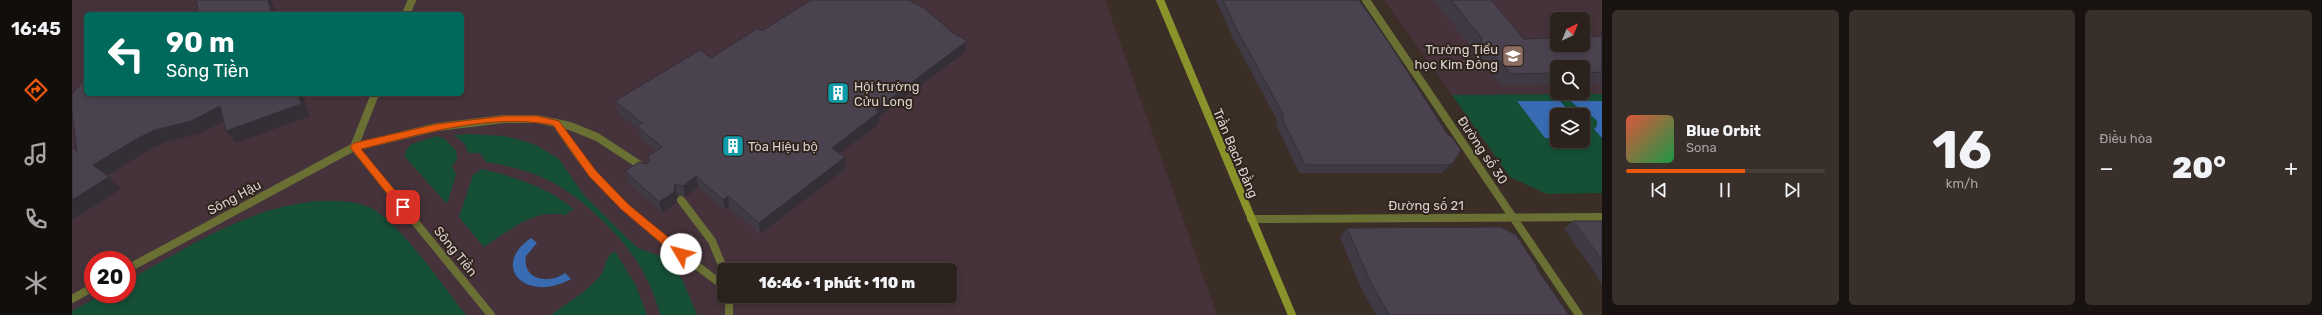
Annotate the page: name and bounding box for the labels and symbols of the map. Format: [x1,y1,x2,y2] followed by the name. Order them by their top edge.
[1550,12,1590,52] north arrow
[1415,42,1498,73] place label: Trường Tiểu học Kim Đồng
[1500,43,1526,69] school or university icon: Trường Tiểu học Kim Đồng
[854,79,919,110] place label: Hội trường Cửu Long
[825,80,851,106] building icon: Hội trường Cửu Long
[1209,106,1262,201] street label: Trần Bạch Đằng
[1454,113,1511,188] street label: Đường số 30
[720,133,746,159] building icon: Tòa Hiệu bộ
[748,139,818,154] place label: Tòa Hiệu bộ
[205,177,264,219] street label: Sông Hậu
[386,190,420,224] pin
[1388,197,1464,214] street label: Đường số 21
[430,223,481,280] street label: Sông Tiền
[660,233,702,275] position arrow
[84,251,136,303] speed limit sign: 20

